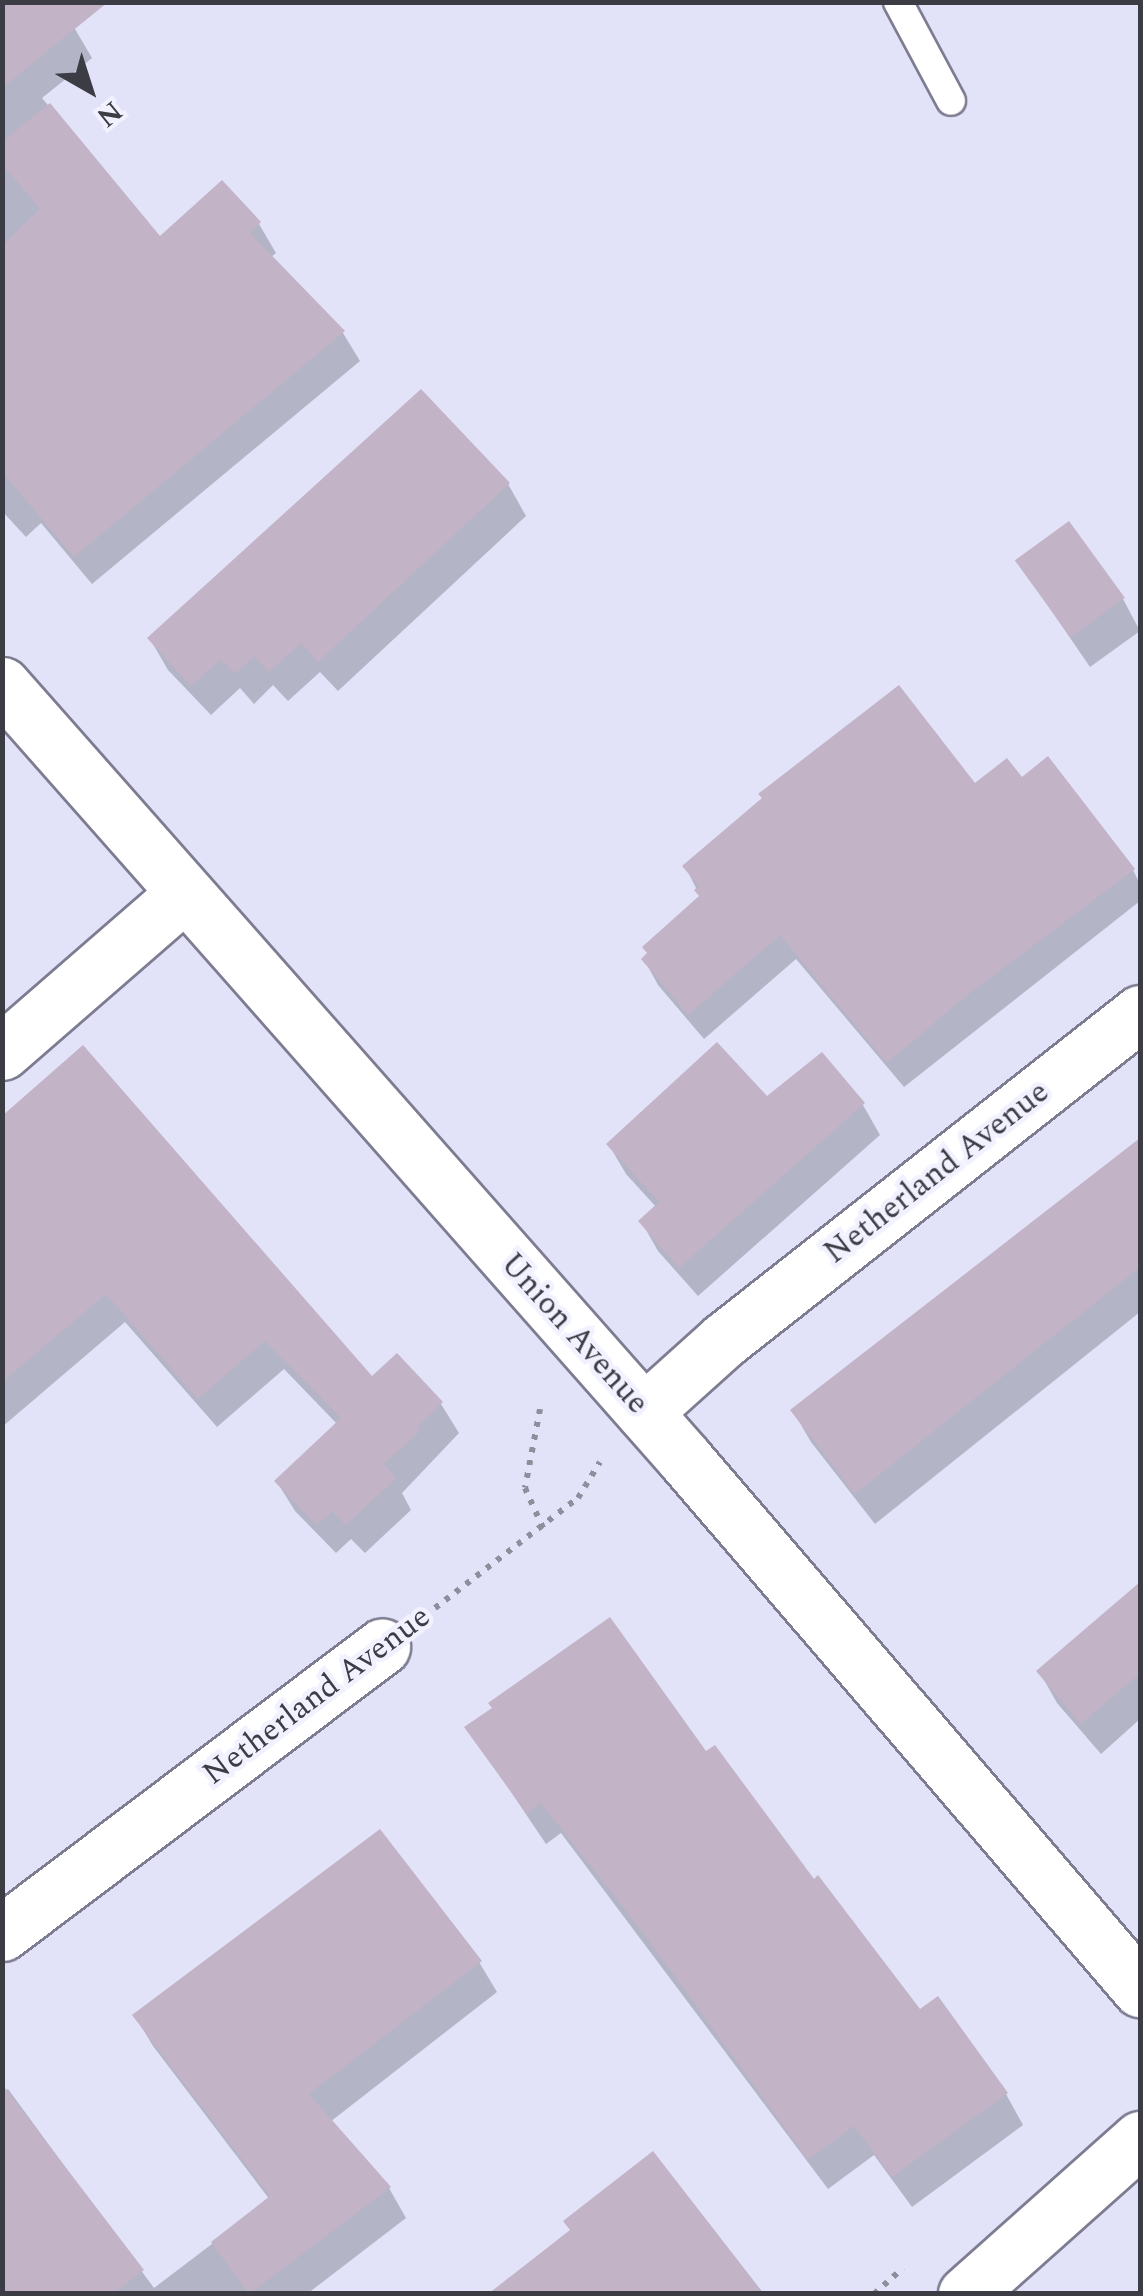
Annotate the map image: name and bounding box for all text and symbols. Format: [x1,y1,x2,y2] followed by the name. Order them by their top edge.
[40,40,140,140] north arrow
[87,90,132,138] text: N
[817,1073,1057,1273] street label: Netherland Avenue
[492,1246,656,1422] street label: Union Avenue
[196,1598,438,1794] street label: Netherland Avenue

